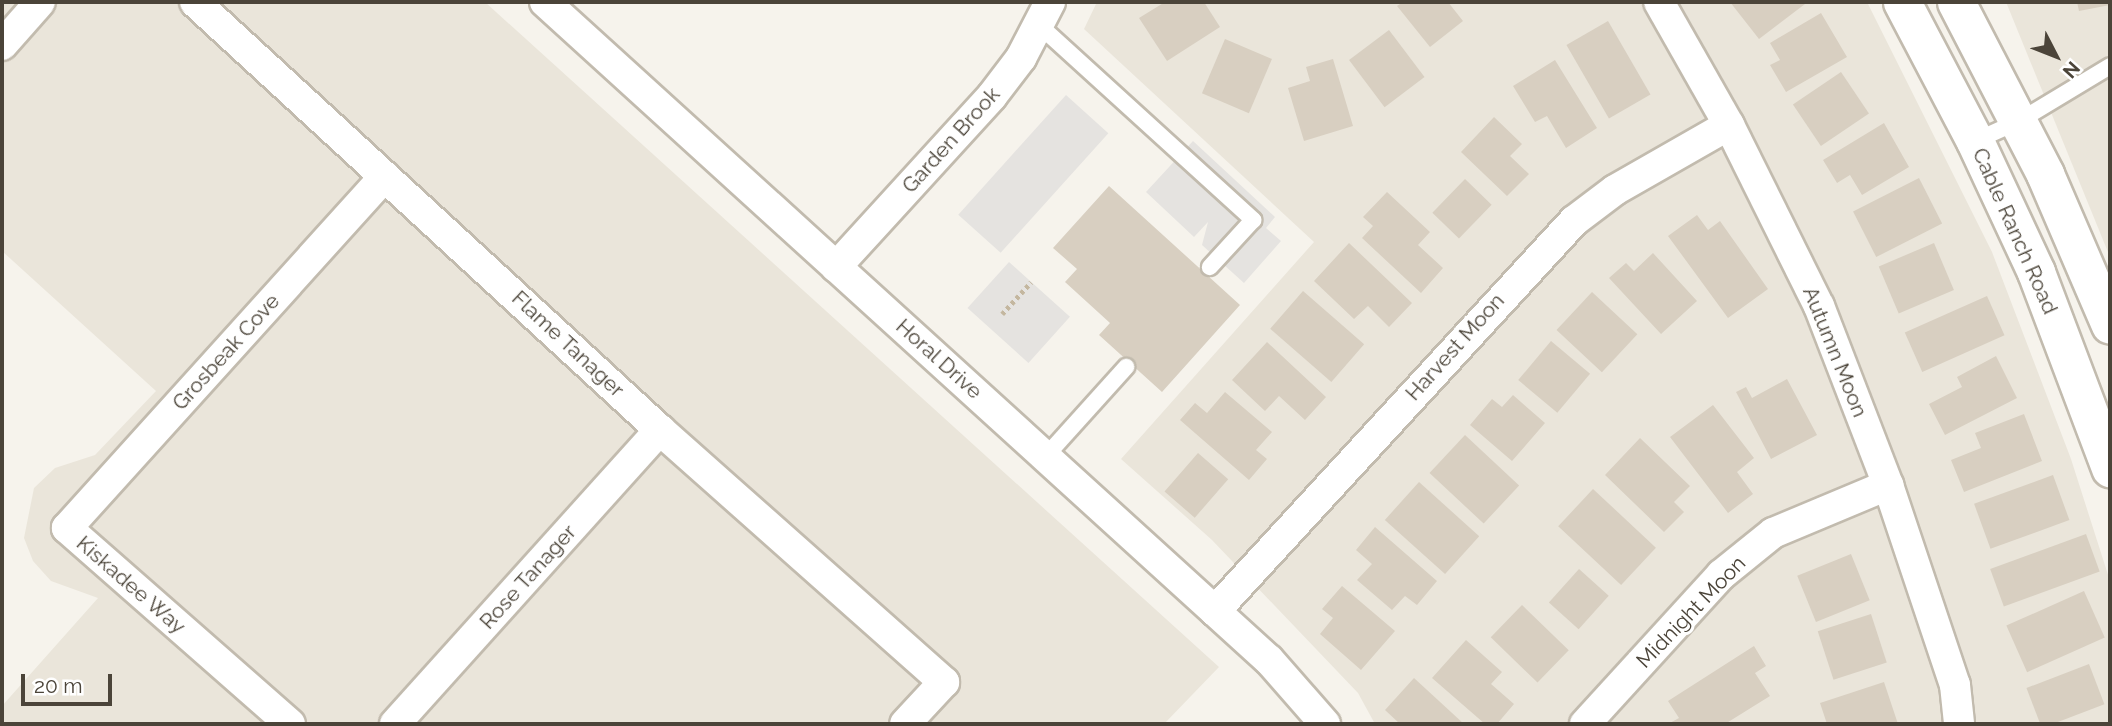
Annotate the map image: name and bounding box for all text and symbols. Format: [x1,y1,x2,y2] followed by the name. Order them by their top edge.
[2021,21,2091,91] north arrow
[2059,57,2085,83] text: N
[897,82,1005,198] street label: Garden Brook
[1967,144,2063,318] street label: Cable Ranch Road
[1797,283,1873,421] street label: Autumn Moon
[506,285,630,403] street label: Flame Tanager
[1400,288,1510,406] street label: Harvest Moon
[167,289,285,415] street label: Grosbeak Cove
[891,314,987,404] street label: Horal Drive
[474,519,582,635] street label: Rose Tanager
[71,530,191,640] street label: Kiskadee Way
[1631,551,1751,673] street label: Midnight Moon
[24,660,116,704] scale bar
[34,673,82,698] text: 20 m

